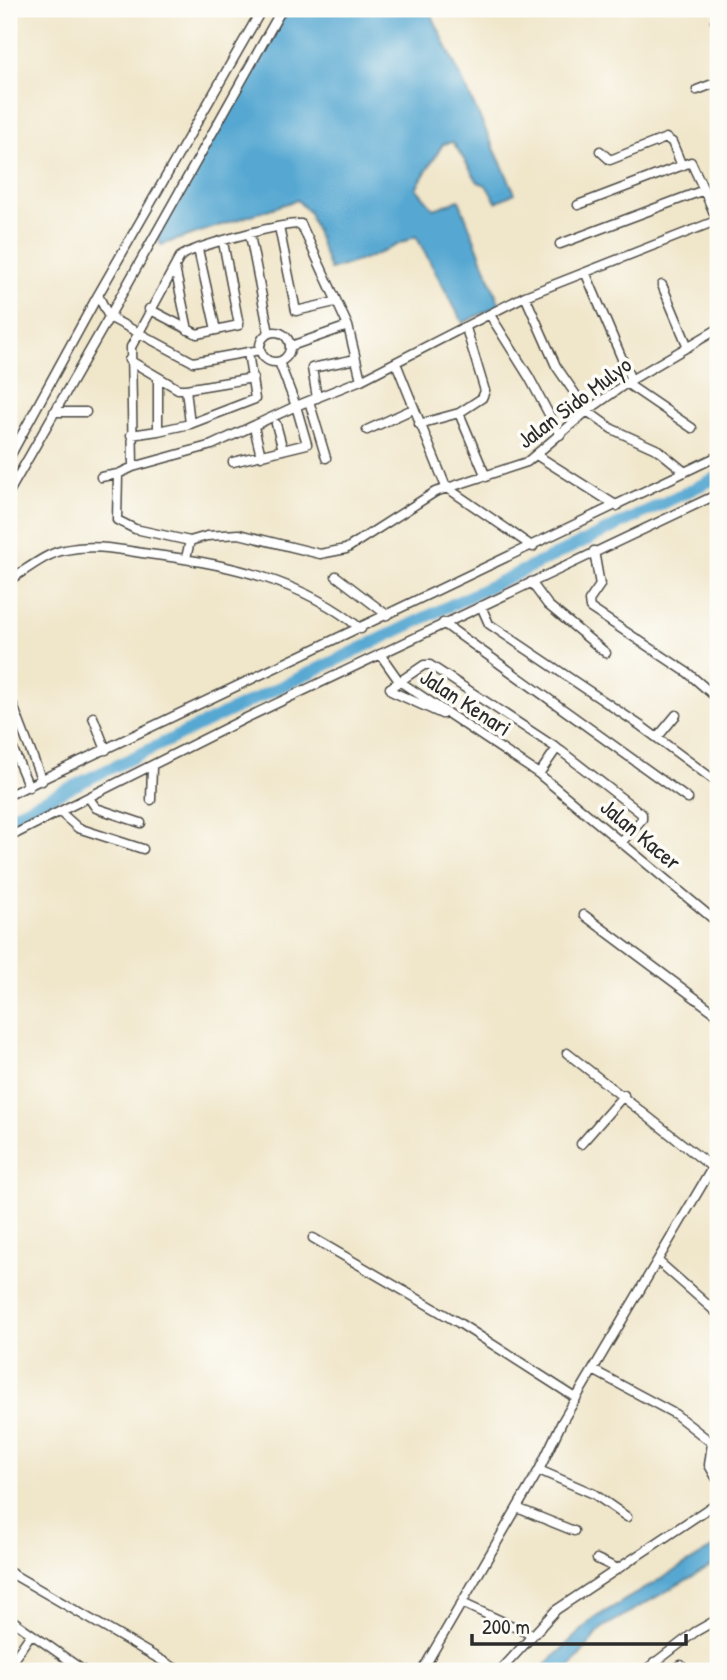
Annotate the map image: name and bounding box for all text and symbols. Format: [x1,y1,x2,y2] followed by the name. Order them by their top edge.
[511,349,637,455] street label: Jalan Sido Mulyo
[414,661,518,743] street label: Jalan Kenari
[594,791,688,877] street label: Jalan Kacer
[472,1603,685,1647] scale bar
[482,1612,530,1641] text: 200 m

